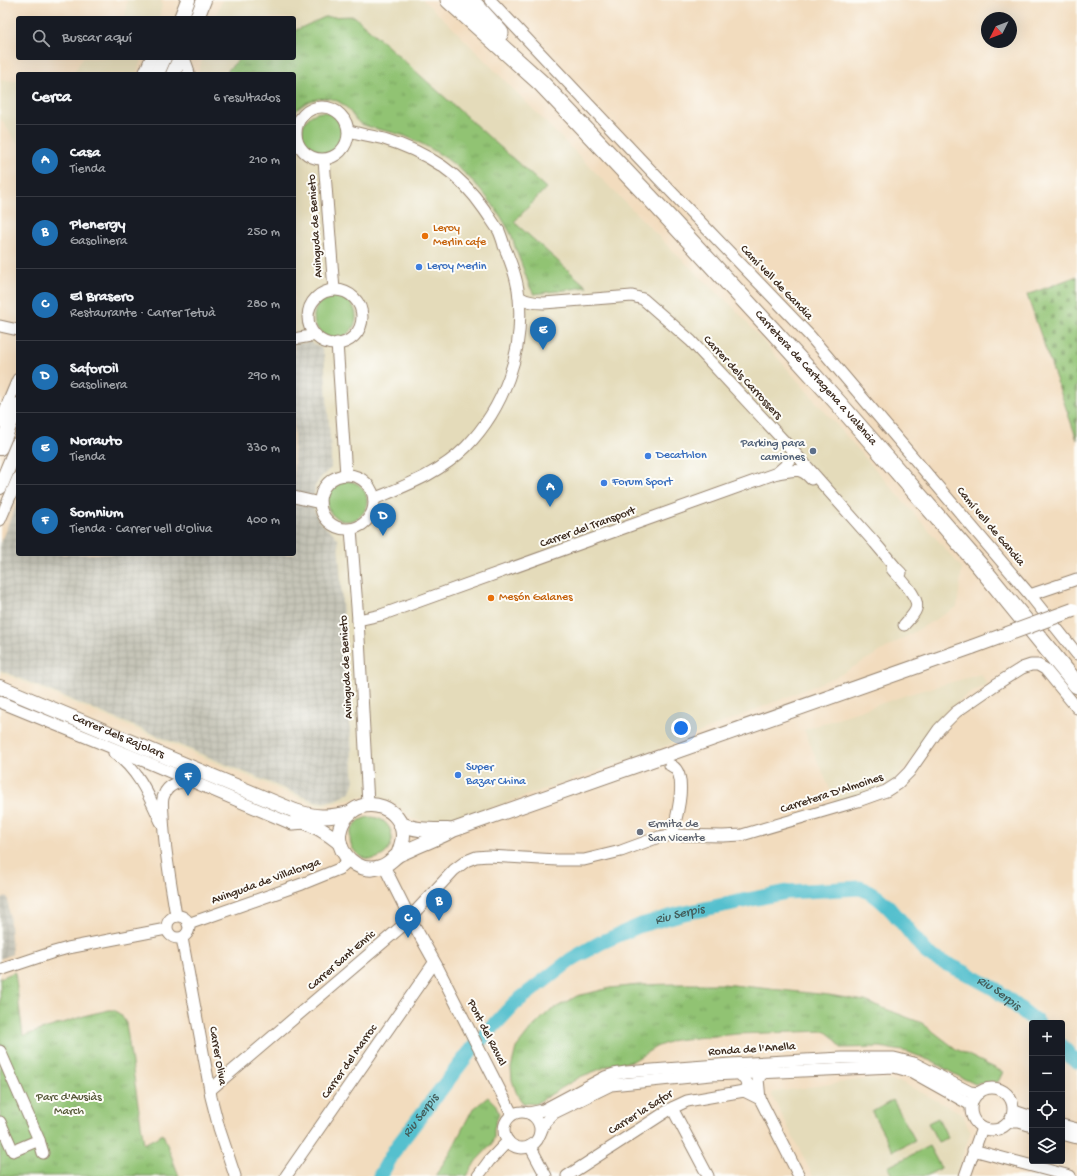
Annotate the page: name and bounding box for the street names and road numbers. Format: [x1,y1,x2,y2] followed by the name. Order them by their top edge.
[305,174,327,278] street label: Avinguda de Benieto
[737,243,816,324] street label: Camí vell de Gandia
[751,308,880,449] street label: Carretera de Cartagena a València
[699,333,785,423] street label: Carrer dels Carrossers
[953,485,1027,570] street label: Camí vell de Gandia
[538,504,639,552] street label: Carrer del Transport
[337,615,357,719] street label: Avinguda de Benieto
[70,711,167,762] street label: Carrer dels Rajolars
[779,771,886,817] street label: Carretera D'Almoines
[210,856,323,908] street label: Avinguda de Villalonga
[305,927,379,994] street label: Carrer Sant Enric
[463,997,509,1069] street label: Pont del Raval
[319,1021,381,1102] street label: Carrer del Marroc
[205,1026,229,1087] street label: Carrer Oliva
[708,1040,796,1060] street label: Ronda de l'Anella
[606,1087,677,1138] street label: Carrer la Safor

